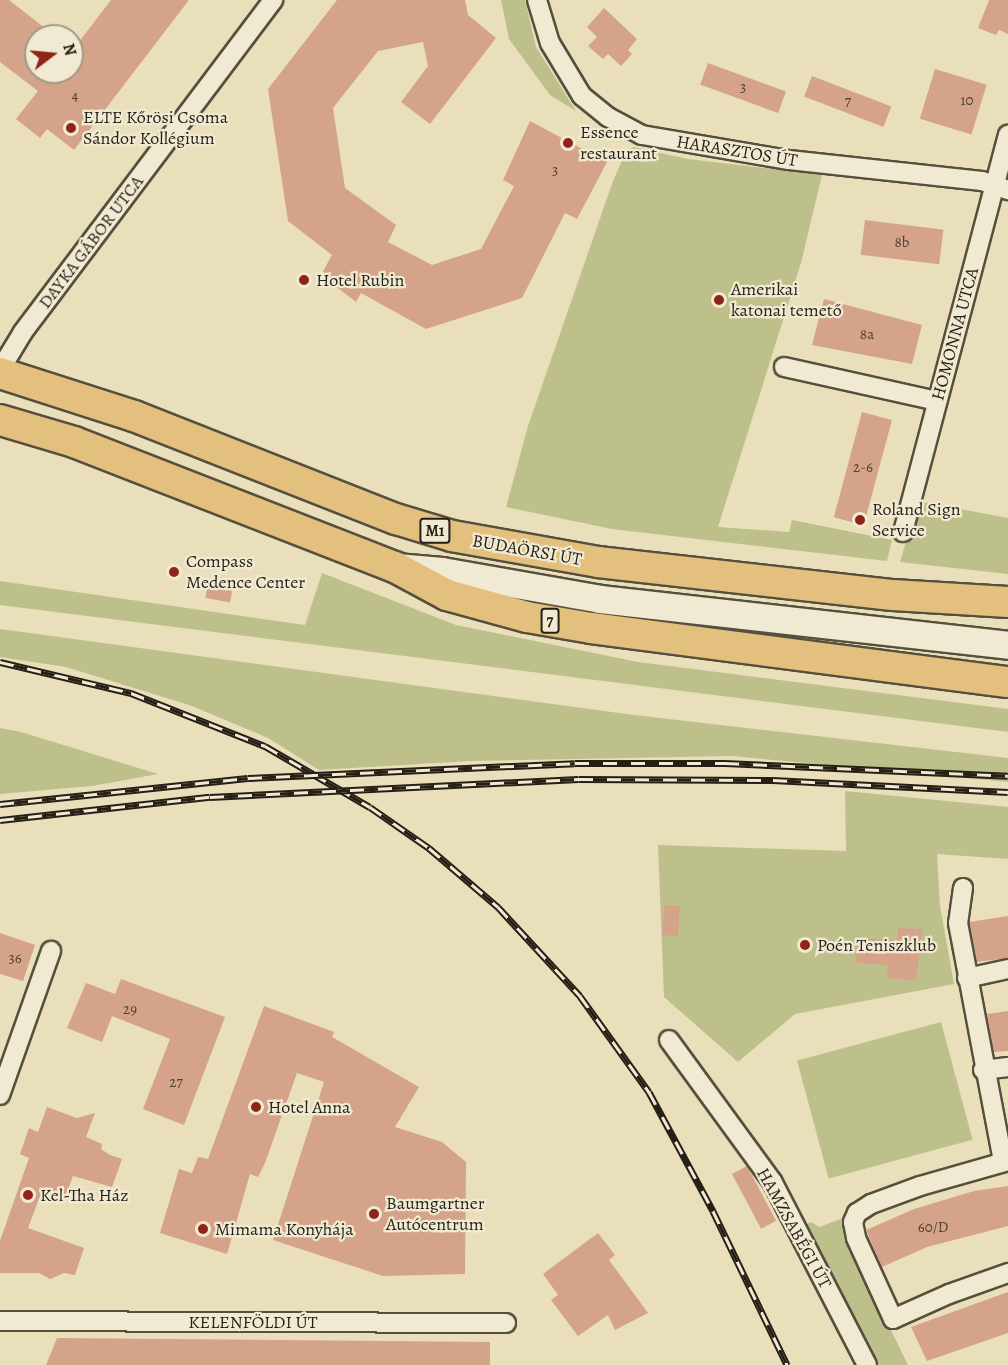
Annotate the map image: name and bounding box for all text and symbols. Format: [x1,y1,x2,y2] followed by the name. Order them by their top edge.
[24,24,84,84] north arrow
[57,41,82,58] text: N
[740,79,746,97] house number: 3
[72,87,78,105] house number: 4
[960,92,974,110] house number: 10
[845,93,851,111] house number: 7
[83,107,228,150] place label: ELTE Kőrösi Csoma Sándor Kollégium
[64,121,78,135] marker: ELTE Kőrösi Csoma Sándor Kollégium
[580,122,657,164] place label: Essence restaurant
[675,131,799,171] street label: HARASZTOS ÚT
[561,136,575,150] marker: Essence restaurant
[552,162,558,180] house number: 3
[34,171,148,313] street label: DAYKA GÁBOR UTCA
[895,234,909,252] house number: 8b
[927,265,983,403] street label: HOMONNA UTCA
[316,269,404,291] place label: Hotel Rubin
[297,273,311,287] marker: Hotel Rubin
[731,279,842,322] place label: Amerikai katonai temető
[712,293,726,307] marker: Amerikai katonai temető
[860,326,874,344] house number: 8a
[853,459,873,477] house number: 2-6
[872,499,961,542] place label: Roland Sign Service
[853,513,867,527] marker: Roland Sign Service
[418,518,452,544] road number: M1
[470,530,584,570] street label: BUDAÖRSI ÚT
[186,551,305,594] place label: Compass Medence Center
[167,565,181,579] marker: Compass Medence Center
[540,608,560,634] road number: 7
[817,934,936,956] place label: Poén Teniszklub
[798,938,812,952] marker: Poén Teniszklub
[8,950,22,968] house number: 36
[123,1001,137,1019] house number: 29
[169,1074,183,1092] house number: 27
[268,1096,350,1118] place label: Hotel Anna
[249,1100,263,1114] marker: Hotel Anna
[752,1164,836,1292] street label: HAMZSABÉGI ÚT
[40,1184,128,1206] place label: Kel-Tha Ház
[21,1188,35,1202] marker: Kel-Tha Ház
[386,1193,485,1236] place label: Baumgartner Autócentrum
[367,1207,381,1221] marker: Baumgartner Autócentrum
[215,1218,354,1240] place label: Mimama Konyhája
[918,1219,948,1237] house number: 60/D
[196,1222,210,1236] marker: Mimama Konyhája
[188,1311,318,1333] street label: KELENFÖLDI ÚT

